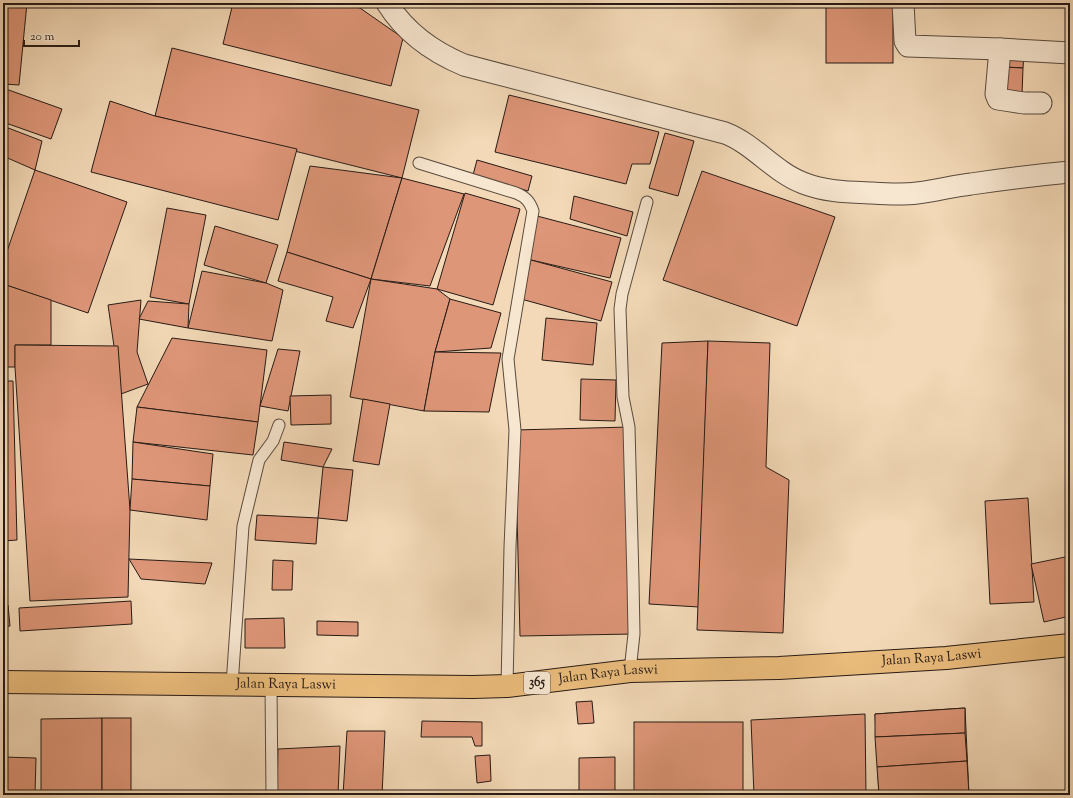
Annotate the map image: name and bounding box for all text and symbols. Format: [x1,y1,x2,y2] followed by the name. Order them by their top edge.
[24,22,79,48] scale bar
[30,28,55,46] text: 20 m
[880,644,983,672] street label: Jalan Raya Laswi
[556,660,658,690] street label: Jalan Raya Laswi
[524,672,550,694] road number: 365
[235,674,336,696] street label: Jalan Raya Laswi

